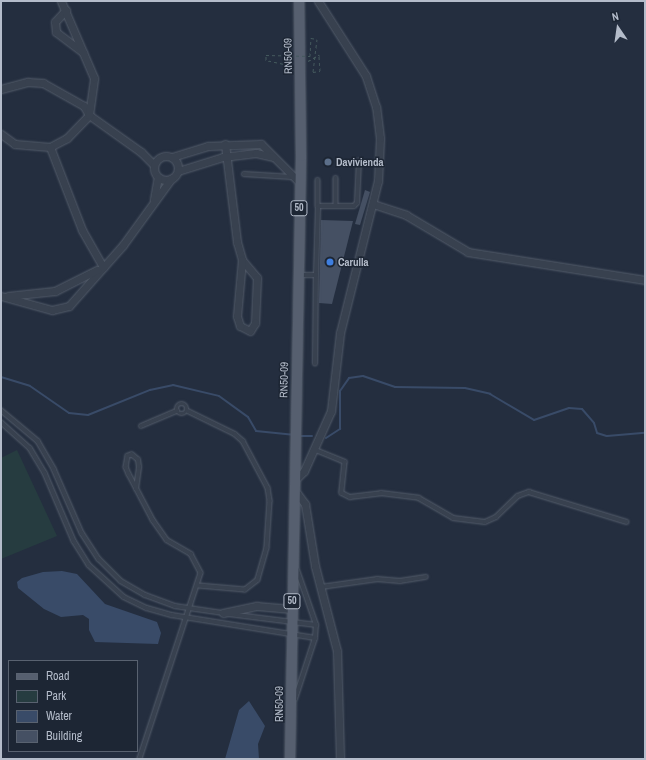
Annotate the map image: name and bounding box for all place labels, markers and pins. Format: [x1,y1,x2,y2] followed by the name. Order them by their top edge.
[336,155,384,169] place label: Davivienda
[323,157,333,167] marker: Davivienda
[338,255,369,269] place label: Carulla
[325,257,335,267] marker: Carulla

